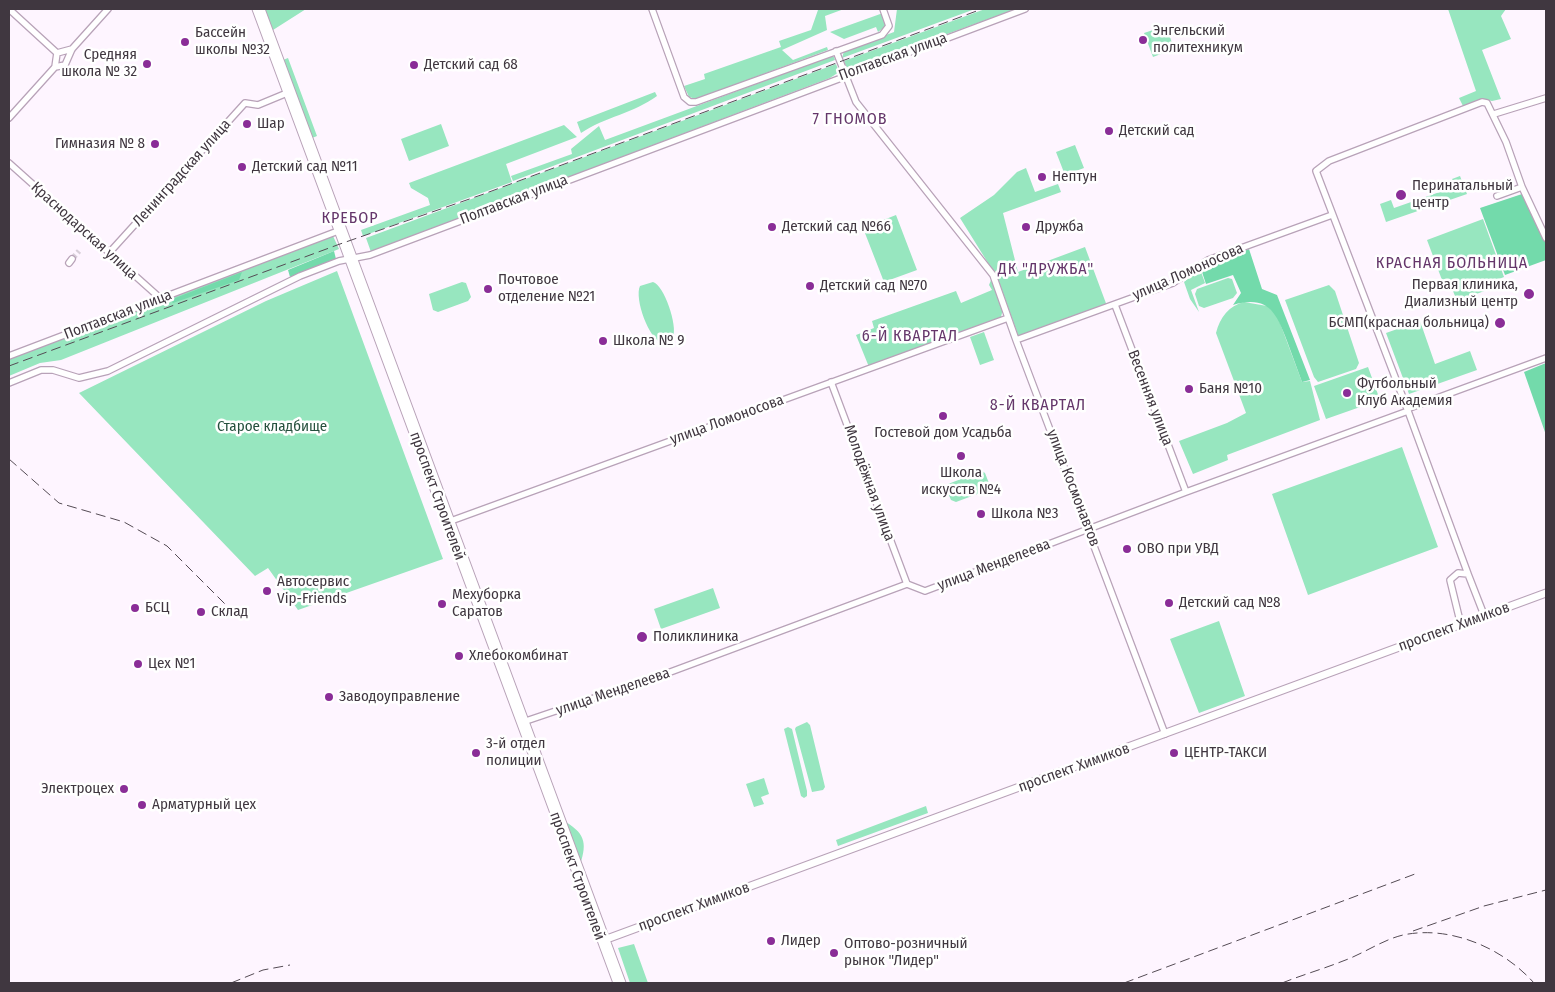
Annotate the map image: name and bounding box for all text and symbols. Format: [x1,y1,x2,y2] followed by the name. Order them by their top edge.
[1153,22,1243,57] place label: Энгельский политехникум
[195,24,270,59] place label: Бассейн школы №32
[836,29,950,85] street label: Полтавская улица
[1137,34,1149,46] marker: Энгельский политехникум
[179,36,191,48] marker: Бассейн школы №32
[61,46,137,81] place label: Средняя школа № 32
[424,56,518,74] place label: Детский сад 68
[141,58,153,70] marker: Средняя школа № 32
[408,59,420,71] marker: Детский сад 68
[811,110,889,130] district label: 7 ГНОМОВ
[257,115,285,133] place label: Шар
[129,116,235,230] street label: Ленинградская улица
[241,118,253,130] marker: Шар
[1119,122,1194,140] place label: Детский сад
[1103,125,1115,137] marker: Детский сад
[55,135,145,153] place label: Гимназия № 8
[149,138,161,150] marker: Гимназия № 8
[252,158,357,176] place label: Детский сад №11
[236,161,248,173] marker: Детский сад №11
[1052,168,1097,186] place label: Нептун
[458,171,570,229] street label: Полтавская улица
[1036,171,1048,183] marker: Нептун
[1412,177,1513,212] place label: Перинатальный центр
[27,178,141,284] street label: Краснодарская улица
[1394,188,1408,202] marker: Перинатальный центр
[321,209,379,229] district label: КРЕБОР
[782,218,891,236] place label: Детский сад №66
[1036,218,1083,236] place label: Дружба
[766,221,778,233] marker: Детский сад №66
[1020,221,1032,233] marker: Дружба
[1130,239,1246,305] street label: улица Ломоносова
[1374,254,1530,274] district label: КРАСНАЯ БОЛЬНИЦА
[996,260,1096,280] district label: ДК "ДРУЖБА"
[498,271,595,306] place label: Почтовое отделение №21
[1405,276,1518,311] place label: Первая клиника, Диализный центр
[820,277,928,295] place label: Детский сад №70
[804,280,816,292] marker: Детский сад №70
[482,283,494,295] marker: Почтовое отделение №21
[62,286,174,344] street label: Полтавская улица
[1522,287,1536,301] marker: Первая клиника, Диализный центр
[1329,314,1489,332] place label: БСМП(красная больница)
[1493,316,1507,330] marker: БСМП(красная больница)
[860,327,960,347] district label: 6-Й КВАРТАЛ
[613,332,684,350] place label: Школа № 9
[597,335,609,347] marker: Школа № 9
[1123,348,1177,448] street label: Весенняя улица
[1357,375,1452,410] place label: Футбольный Клуб Академия
[1199,380,1262,398] place label: Баня №10
[1183,383,1195,395] marker: Баня №10
[1341,387,1353,399] marker: Футбольный Клуб Академия
[668,391,786,449] street label: улица Ломоносова
[988,396,1088,416] district label: 8-Й КВАРТАЛ
[937,410,949,422] marker: Гостевой дом Усадьба
[217,418,327,436] park label: Старое кладбище
[840,423,898,543] street label: Молодёжная улица
[874,424,1012,442] place label: Гостевой дом Усадьба
[1042,427,1104,549] street label: улица Космонавтов
[405,429,469,563] street label: проспект Строителей
[955,450,967,462] marker: Школа искусств №4
[921,464,1001,499] place label: Школа искусств №4
[991,505,1058,523] place label: Школа №3
[975,508,987,520] marker: Школа №3
[935,535,1053,595] street label: улица Менделеева
[1137,540,1219,558] place label: ОВО при УВД
[1121,543,1133,555] marker: ОВО при УВД
[277,573,349,608] place label: Автосервис Vip-Friends
[261,585,273,597] marker: Автосервис Vip-Friends
[452,586,521,621] place label: Мехуборка Саратов
[1179,594,1281,612] place label: Детский сад №8
[1163,597,1175,609] marker: Детский сад №8
[436,598,448,610] marker: Мехуборка Саратов
[145,599,170,617] place label: БСЦ
[1396,599,1512,655] street label: проспект Химиков
[129,602,141,614] marker: БСЦ
[211,603,248,621] place label: Склад
[195,606,207,618] marker: Склад
[653,628,739,646] place label: Поликлиника
[635,630,649,644] marker: Поликлиника
[469,647,568,665] place label: Хлебокомбинат
[453,650,465,662] marker: Хлебокомбинат
[148,655,195,673] place label: Цех №1
[132,658,144,670] marker: Цех №1
[554,664,672,720] street label: улица Менделеева
[339,688,460,706] place label: Заводоуправление
[323,691,335,703] marker: Заводоуправление
[486,735,545,770] place label: 3-й отдел полиции
[1016,740,1132,796] street label: проспект Химиков
[1184,744,1267,762] place label: ЦЕНТР-ТАКСИ
[470,747,482,759] marker: 3-й отдел полиции
[1168,747,1180,759] marker: ЦЕНТР-ТАКСИ
[41,780,114,798] place label: Электроцех
[118,783,130,795] marker: Электроцех
[152,796,256,814] place label: Арматурный цех
[136,799,148,811] marker: Арматурный цех
[545,809,609,943] street label: проспект Строителей
[636,879,752,935] street label: проспект Химиков
[781,932,821,950] place label: Лидер
[765,935,777,947] marker: Лидер
[844,935,968,970] place label: Оптово-розничный рынок "Лидер"
[828,947,840,959] marker: Оптово-розничный рынок "Лидер"

